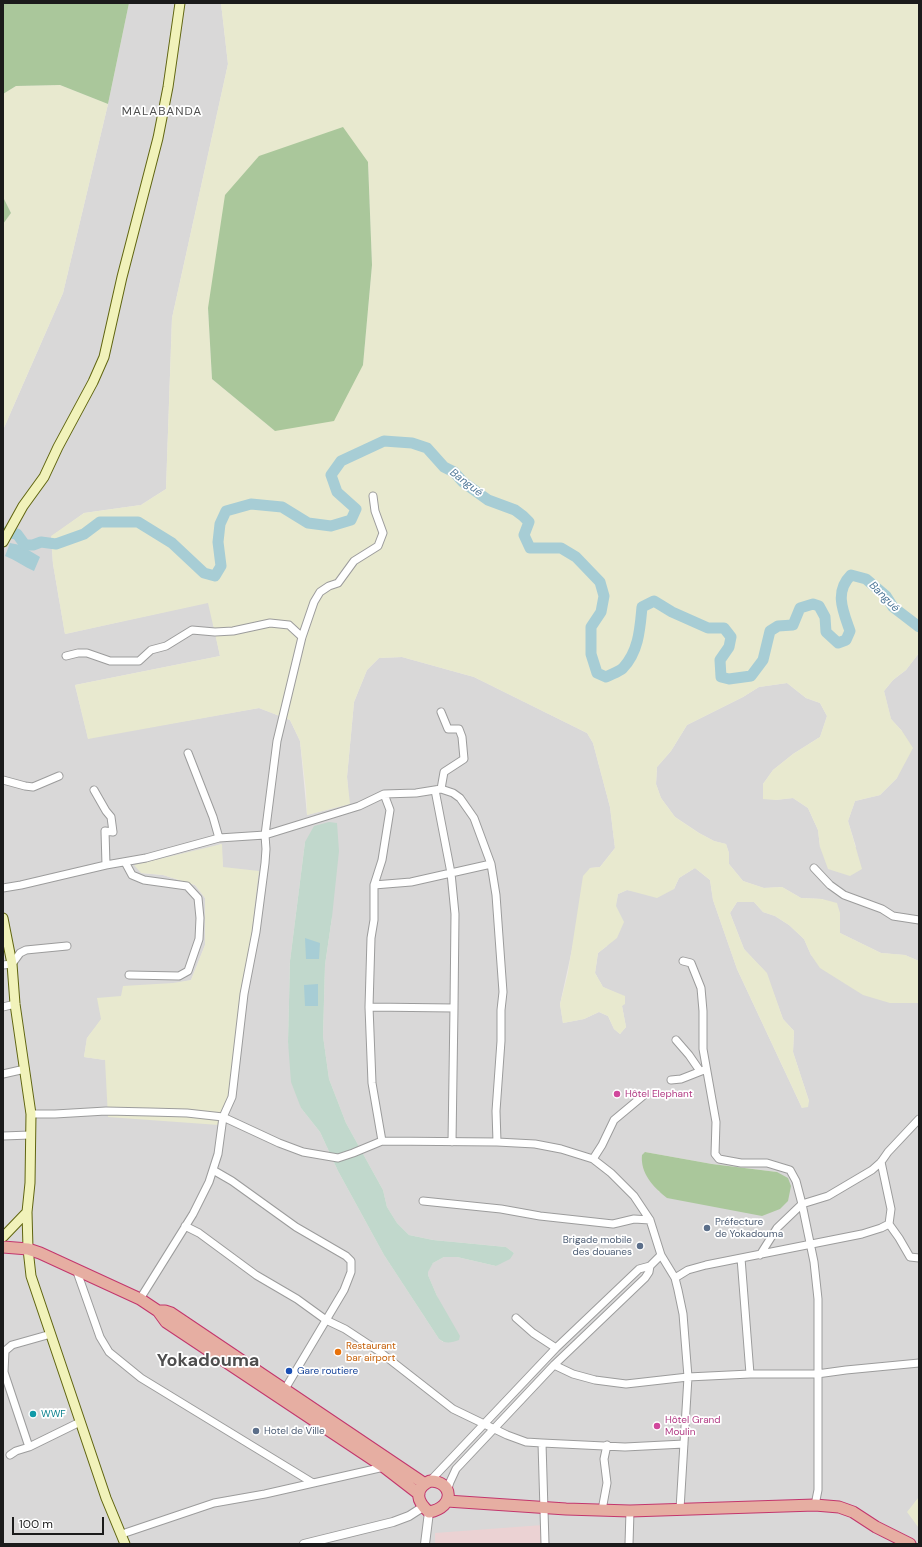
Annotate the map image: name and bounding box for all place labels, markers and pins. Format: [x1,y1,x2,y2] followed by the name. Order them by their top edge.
[625,1088,693,1100] place label: Hôtel Elephant
[612,1089,622,1099] marker: Hôtel Elephant
[715,1216,783,1240] place label: Préfecture de Yokadouma
[702,1223,712,1233] marker: Préfecture de Yokadouma
[563,1234,632,1258] place label: Brigade mobile des douanes
[635,1241,645,1251] marker: Brigade mobile des douanes
[346,1340,396,1364] place label: Restaurant bar airport
[333,1347,343,1357] marker: Restaurant bar airport
[297,1365,358,1377] place label: Gare routiere
[284,1366,294,1376] marker: Gare routiere
[41,1408,66,1420] place label: WWF
[28,1409,38,1419] marker: WWF
[665,1414,721,1438] place label: Hôtel Grand Moulin
[652,1421,662,1431] marker: Hôtel Grand Moulin
[264,1425,325,1437] place label: Hotel de Ville
[251,1426,261,1436] marker: Hotel de Ville

